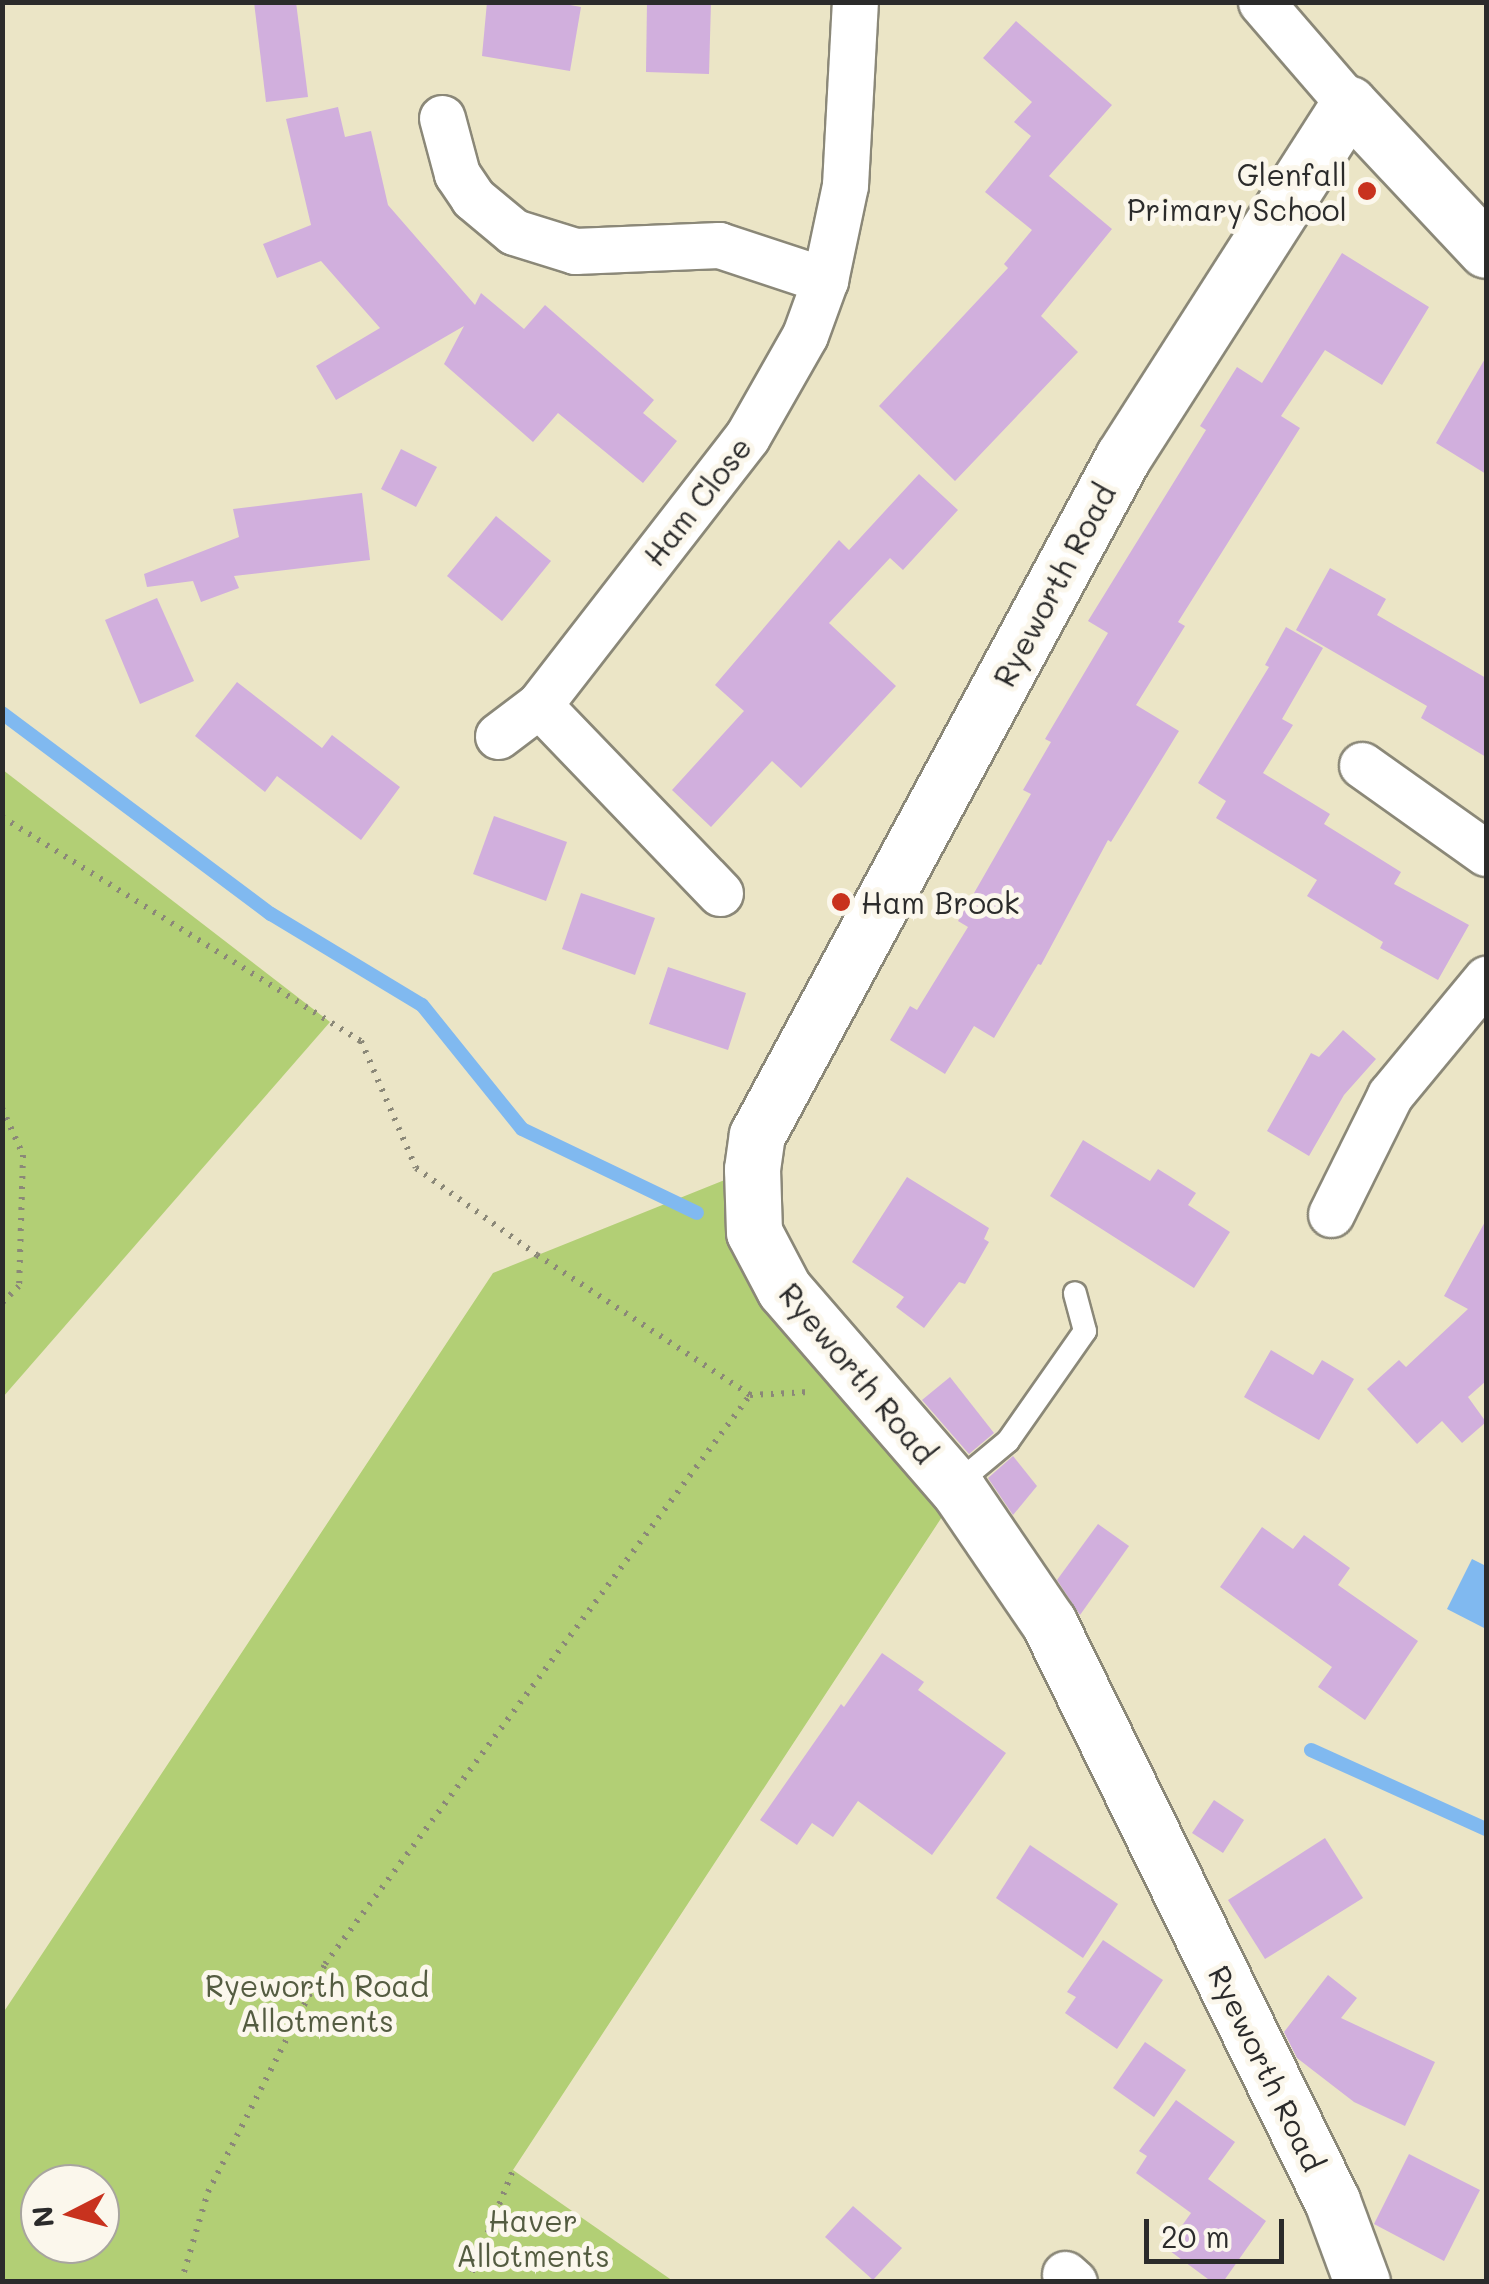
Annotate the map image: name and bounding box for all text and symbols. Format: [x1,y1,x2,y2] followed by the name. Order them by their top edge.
[1127,156,1347,226] place label: Glenfall Primary School
[1356,180,1378,202] marker: Glenfall Primary School
[636,429,758,573] street label: Ham Close
[986,478,1122,692] street label: Ryeworth Road
[861,884,1020,920] place label: Ham Brook
[830,891,852,913] marker: Ham Brook
[772,1276,944,1470] street label: Ryeworth Road
[1202,1959,1332,2177] street label: Ryeworth Road
[205,1967,429,2038] park label: Ryeworth Road Allotments
[20,2164,120,2264] north arrow
[1149,2199,1289,2261] scale bar
[456,2202,610,2272] park label: Haver Allotments
[23,2204,61,2229] text: N
[1161,2216,1230,2256] text: 20 m

